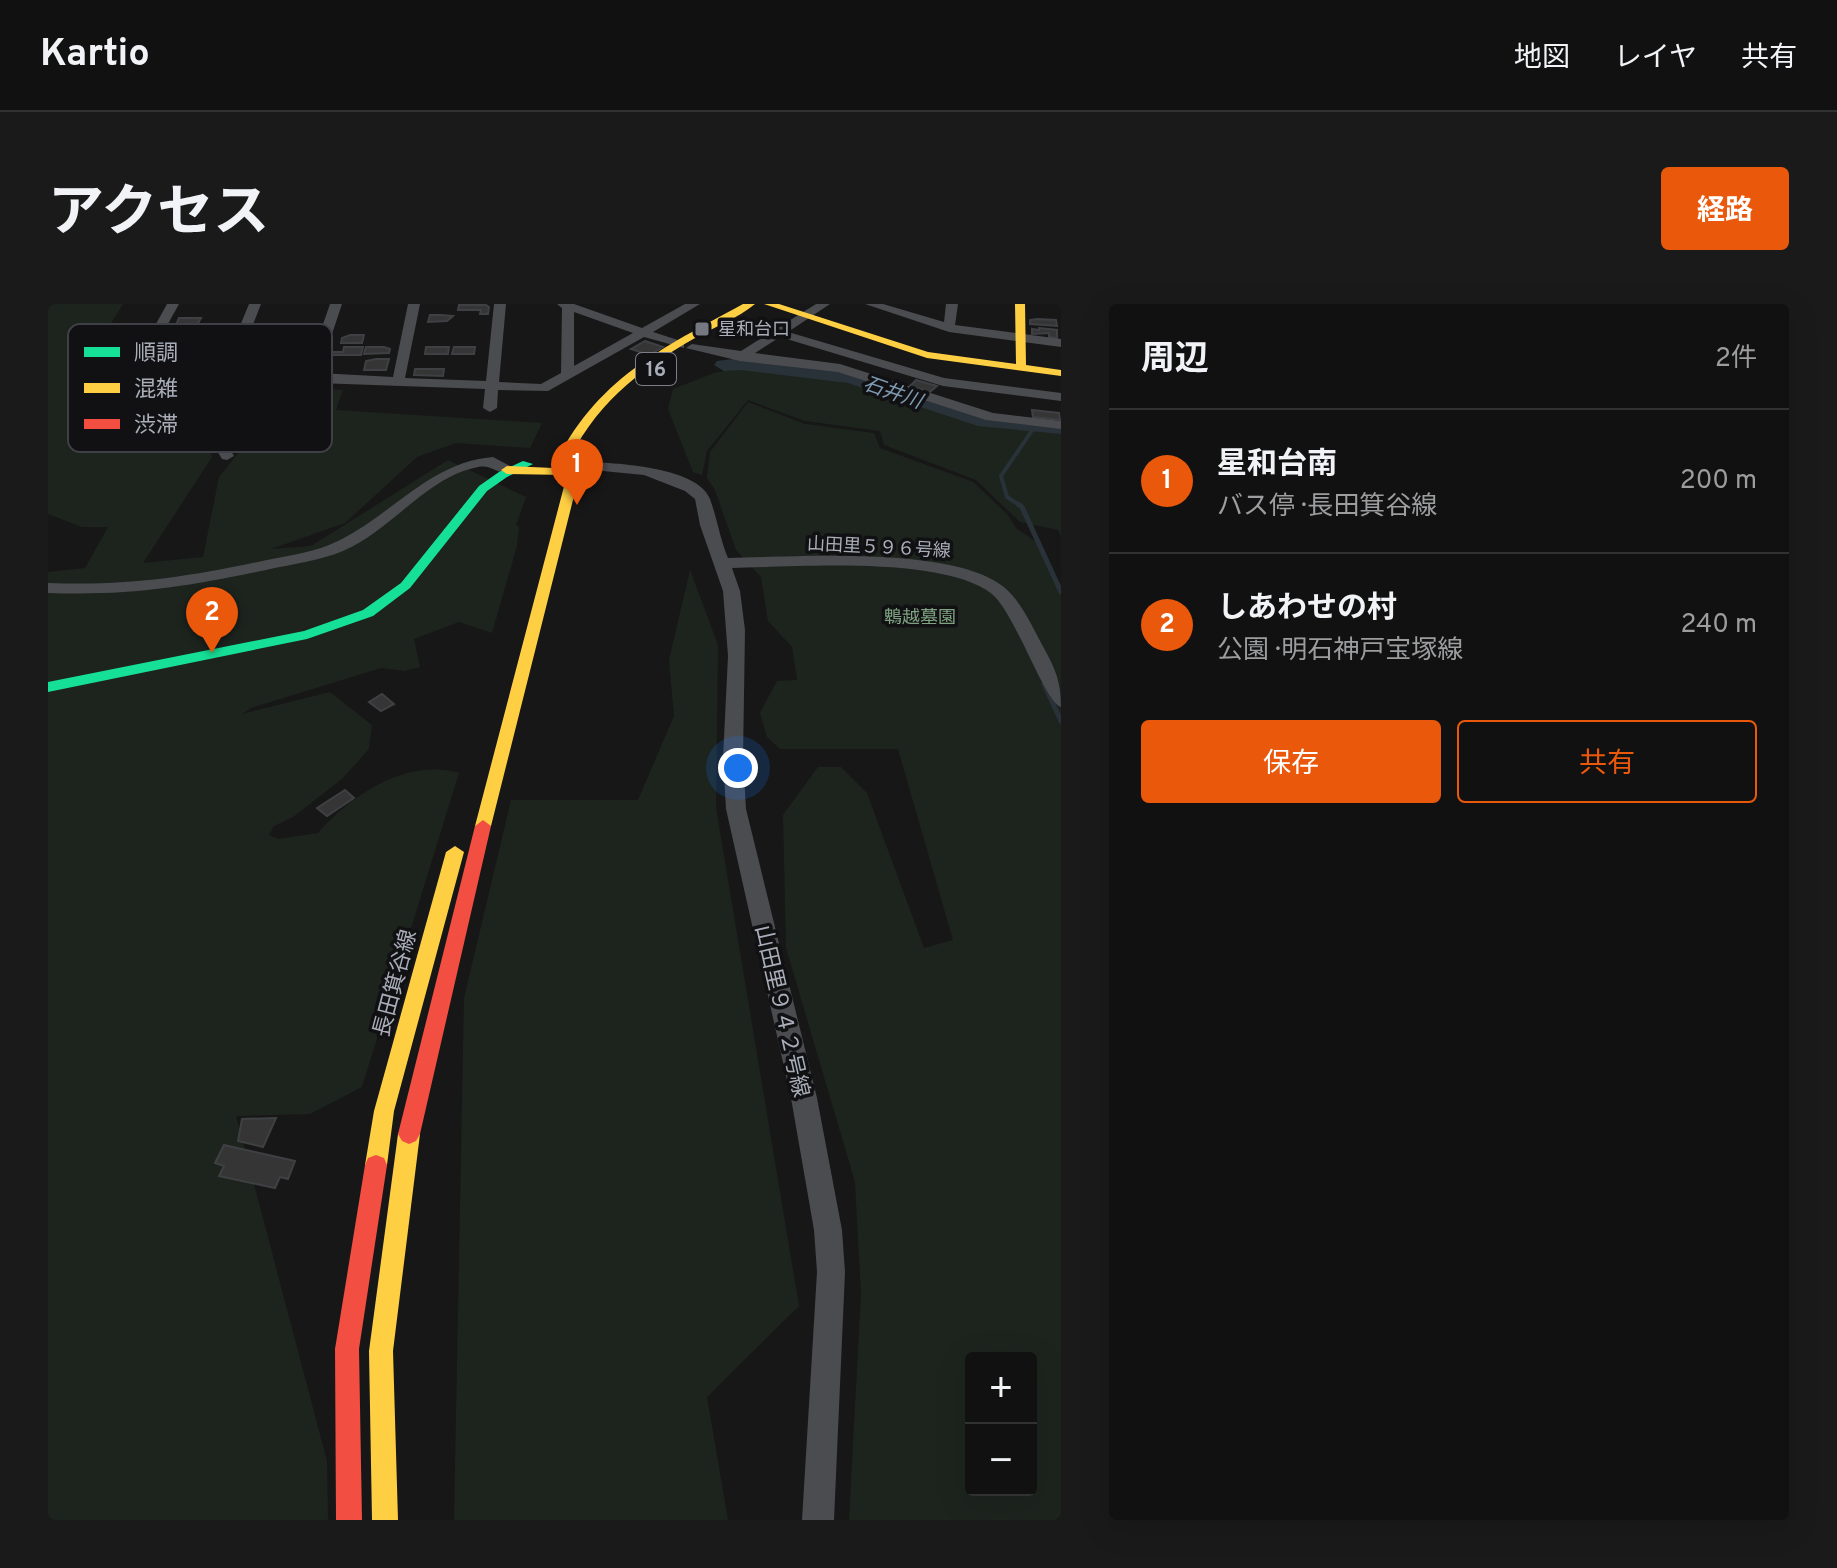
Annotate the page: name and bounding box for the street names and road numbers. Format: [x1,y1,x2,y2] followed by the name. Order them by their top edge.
[636,353,676,385] road number: 16
[806,533,951,564] street label: 山田里５９６号線
[748,923,814,1100] street label: 山田里９４２号線
[369,927,424,1040] street label: 長田箕谷線

